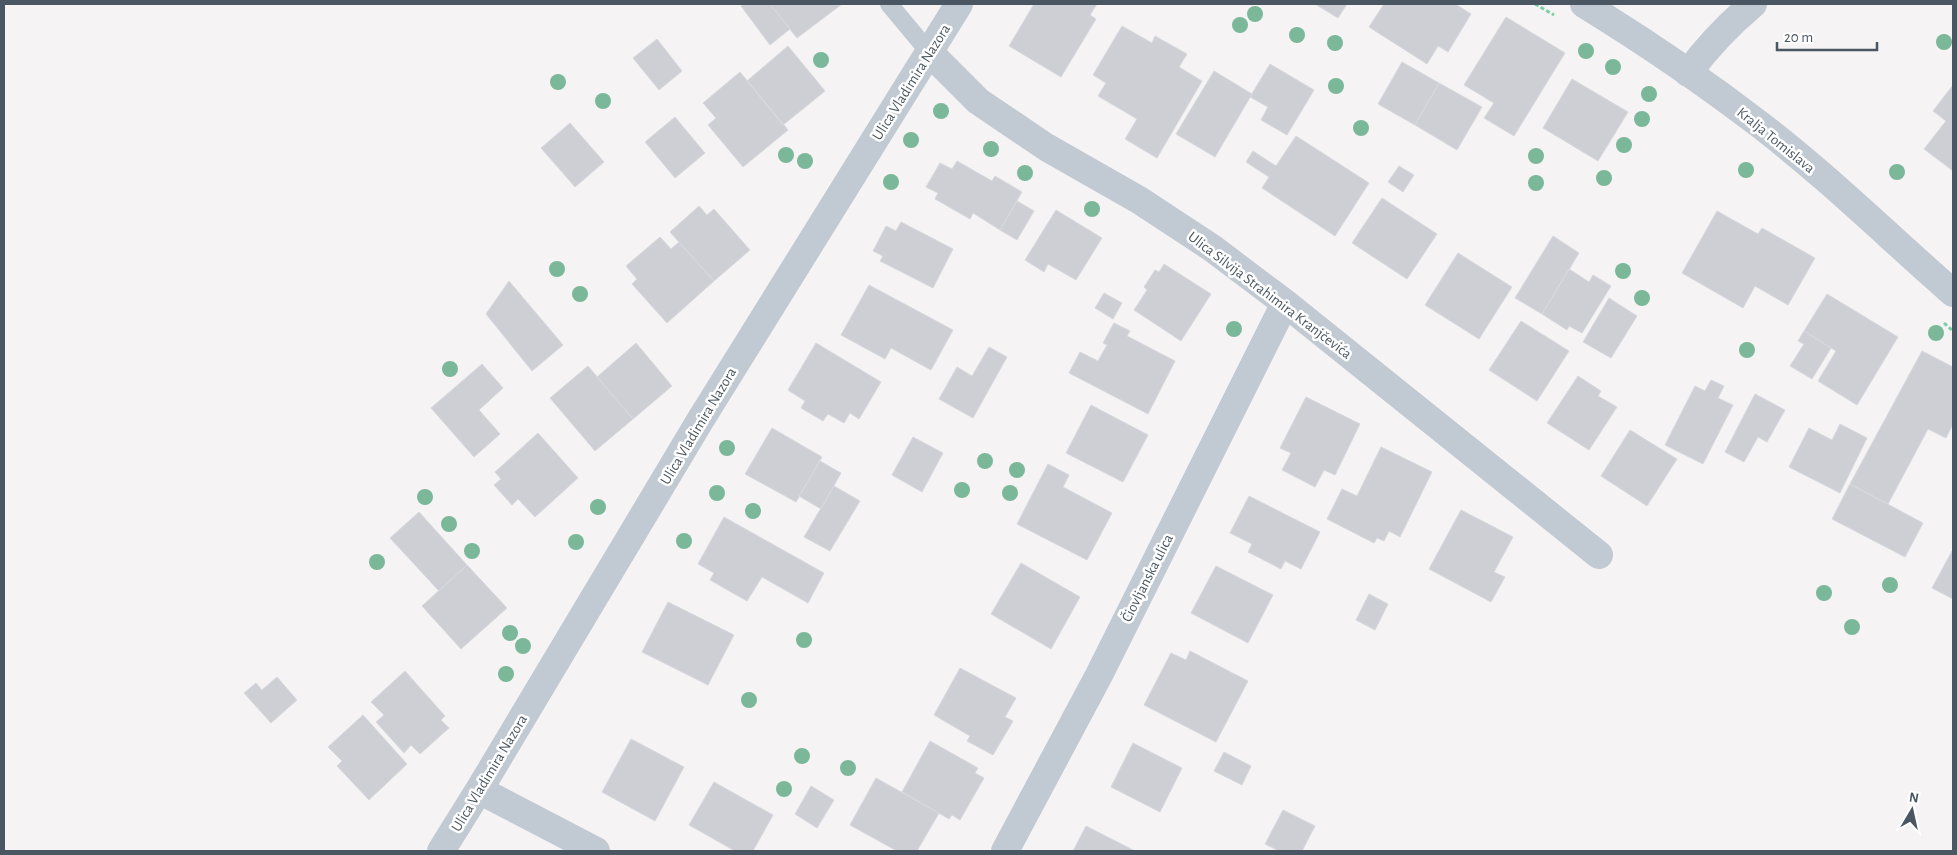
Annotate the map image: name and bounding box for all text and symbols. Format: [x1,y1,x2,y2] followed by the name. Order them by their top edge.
[1777,20,1877,52] scale bar
[870,22,953,143] street label: Ulica Vladimira Nazora
[1784,30,1813,45] text: 20 m
[1734,105,1817,176] street label: Kralja Tomislava
[1185,229,1354,362] street label: Ulica Silvija Strahimira Kranjčevića
[658,365,739,487] street label: Ulica Vladimira Nazora
[1118,531,1176,624] street label: Čiovljanska ulica
[449,712,530,834] street label: Ulica Vladimira Nazora
[1887,785,1937,835] north arrow
[1908,790,1920,806] text: N

